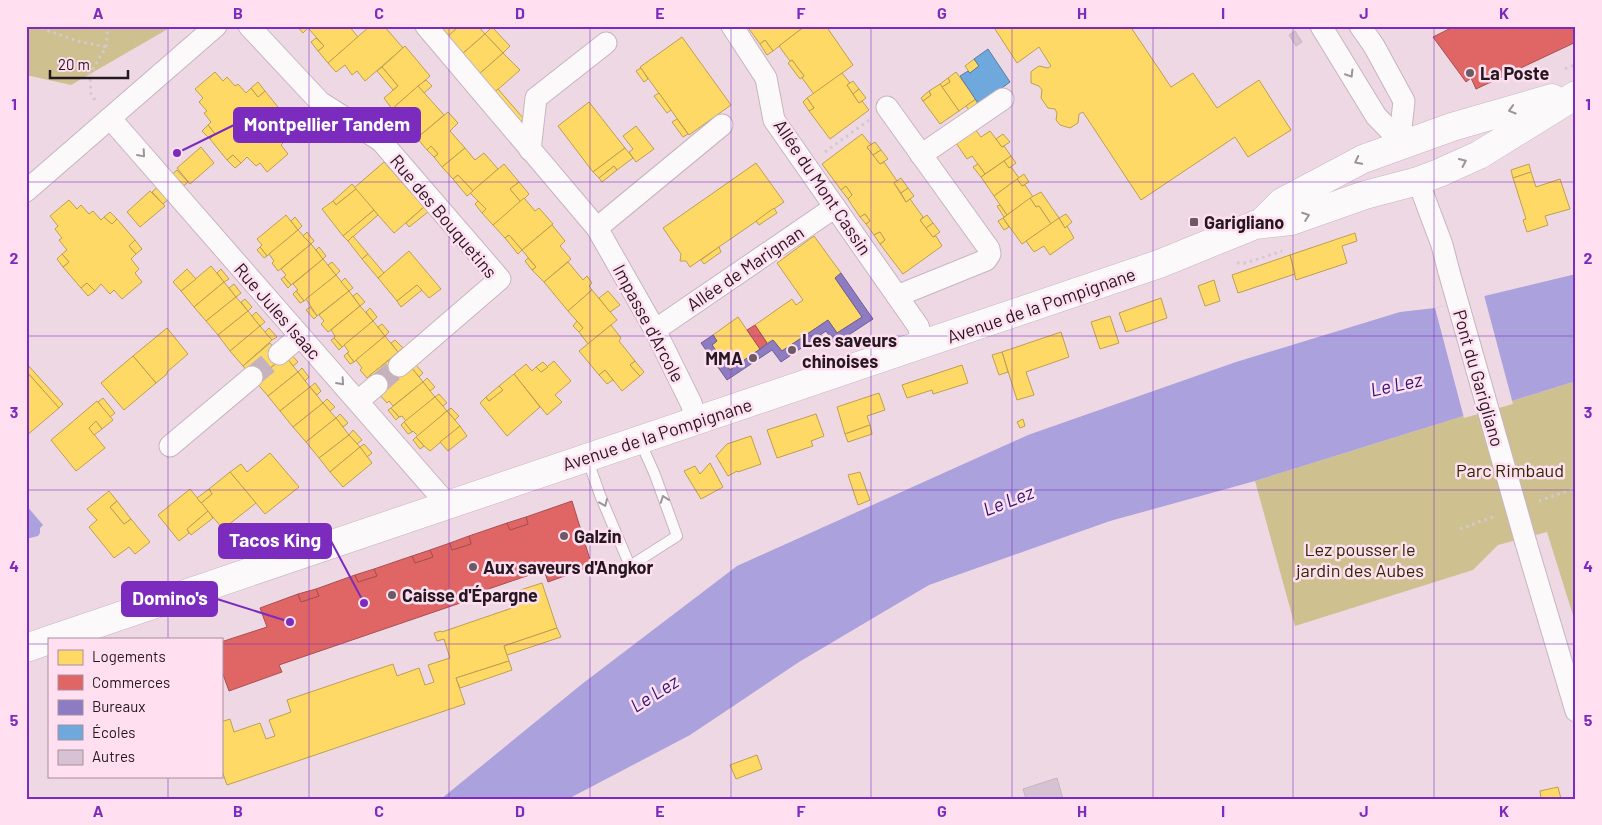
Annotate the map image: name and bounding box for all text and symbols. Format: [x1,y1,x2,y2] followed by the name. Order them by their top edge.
[93,3,104,22] text: A
[233,3,243,22] text: B
[374,3,384,22] text: C
[515,3,525,22] text: D
[655,3,665,22] text: E
[797,3,806,22] text: F
[937,3,947,22] text: G
[1077,3,1087,22] text: H
[1221,3,1225,22] text: I
[1359,3,1369,22] text: J
[1499,3,1509,22] text: K
[50,48,128,80] scale bar
[58,55,90,73] text: 20 m
[1480,62,1549,84] place label: La Poste
[1464,67,1476,79] marker: La Poste
[1344,69,1354,78] one-way arrow
[11,94,17,113] text: 1
[1585,94,1591,113] text: 1
[1509,105,1517,115] one-way arrow
[234,108,420,142] callout: Montpellier Tandem
[244,112,410,135] text: Montpellier Tandem
[769,115,877,259] street label: Allée du Mont Cassin
[136,149,145,158] one-way arrow
[386,150,502,282] street label: Rue des Bouquetins
[1354,155,1363,166] one-way arrow
[1457,159,1466,169] one-way arrow
[1204,211,1284,233] place label: Garigliano
[1302,212,1310,222] one-way arrow
[1188,216,1200,228] marker: Garigliano
[682,221,808,315] street label: Allée de Marignan
[10,248,19,267] text: 2
[1584,248,1593,267] text: 2
[230,258,326,364] street label: Rue Jules Isaac
[609,260,689,386] street label: Impasse d'Arcole
[944,262,1138,348] street label: Avenue de la Pompignane
[1449,307,1509,449] street label: Pont du Garigliano
[802,329,897,372] place label: Les saveurs chinoises
[786,344,798,356] marker: Les saveurs chinoises
[705,347,743,369] place label: MMA
[747,352,759,364] marker: MMA
[1368,367,1425,401] water label: Le Lez
[335,376,344,385] one-way arrow
[559,393,755,475] street label: Avenue de la Pompignane
[10,402,18,421] text: 3
[1584,402,1592,421] text: 3
[1456,459,1564,481] park label: Parc Rimbaud
[979,480,1037,520] water label: Le Lez
[659,496,669,504] one-way arrow
[597,498,608,507] one-way arrow
[219,524,331,558] callout: Tacos King
[574,525,622,547] place label: Galzin
[229,528,321,551] text: Tacos King
[558,530,570,542] marker: Galzin
[1295,538,1424,581] park label: Lez pousser le jardin des Aubes
[9,556,19,575] text: 4
[483,556,654,578] place label: Aux saveurs d'Angkor
[1583,556,1593,575] text: 4
[467,561,479,573] marker: Aux saveurs d'Angkor
[122,582,217,616] callout: Domino's
[402,584,538,606] place label: Caisse d'Épargne
[132,586,208,609] text: Domino's
[386,589,398,601] marker: Caisse d'Épargne
[48,638,222,778] legend
[92,647,166,665] text: Logements
[626,669,683,717] water label: Le Lez
[92,673,170,691] text: Commerces
[92,697,145,715] text: Bureaux
[10,710,19,729] text: 5
[1584,710,1593,729] text: 5
[92,723,136,741] text: Écoles
[92,747,135,765] text: Autres
[93,801,104,820] text: A
[233,801,243,820] text: B
[374,801,384,820] text: C
[515,801,525,820] text: D
[655,801,665,820] text: E
[797,801,806,820] text: F
[937,801,947,820] text: G
[1077,801,1087,820] text: H
[1221,801,1225,820] text: I
[1359,801,1369,820] text: J
[1499,801,1509,820] text: K

